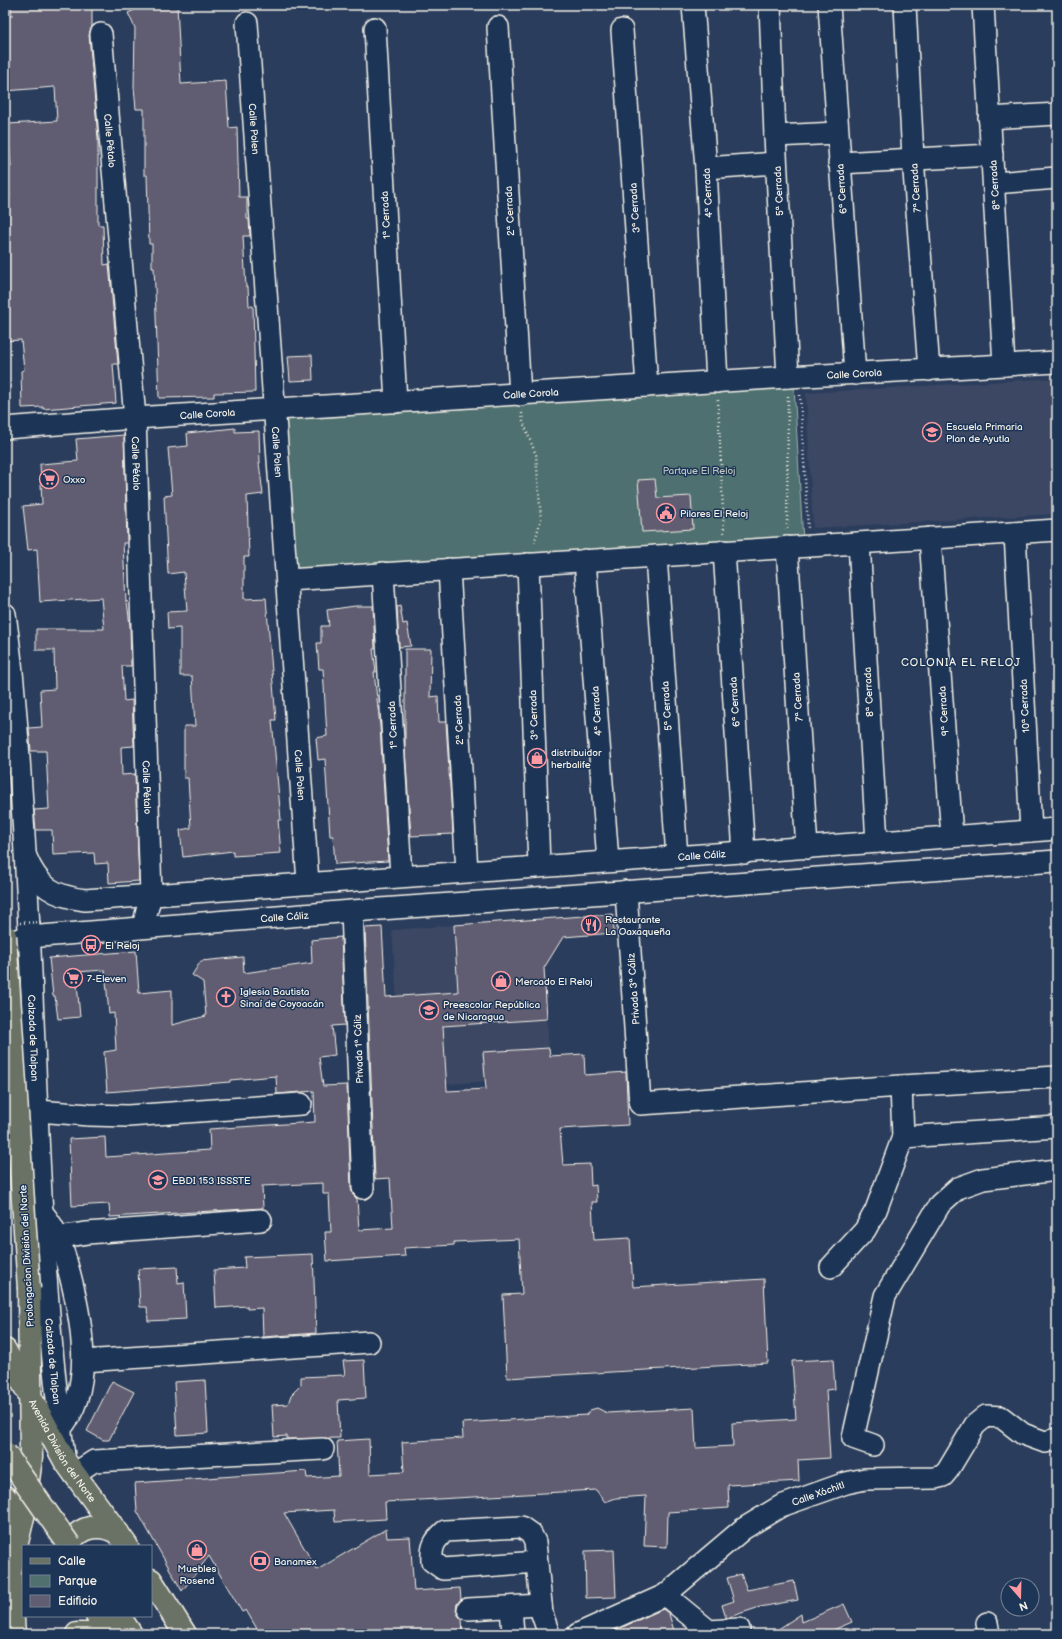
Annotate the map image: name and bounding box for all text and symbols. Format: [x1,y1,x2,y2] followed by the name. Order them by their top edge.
[246,103,261,155] street label: Calle Polen
[101,113,118,168] street label: Calle Pétalo
[987,159,1003,210] street label: 8ª Cerrada
[834,163,850,214] street label: 6ª Cerrada
[908,163,924,213] street label: 7ª Cerrada
[772,165,786,216] street label: 5ª Cerrada
[701,167,715,218] street label: 4ª Cerrada
[627,182,643,233] street label: 3ª Cerrada
[503,185,517,236] street label: 2ª Cerrada
[379,190,393,239] street label: 1ª Cerrada
[826,367,883,382] street label: Calle Corola
[503,386,559,402] street label: Calle Corola
[179,407,236,422] street label: Calle Corola
[921,421,943,443] school or university icon: Escuela Primaria Plan de Ayutla
[946,421,1023,445] place label: Escuela Primaria Plan de Ayutla
[269,426,284,478] street label: Calle Polen
[129,436,142,491] street label: Calle Pétalo
[663,465,735,477] park label: Partque El Reloj
[38,468,60,490] supermarket icon: Oxxo
[63,474,86,486] place label: Oxxo
[655,502,677,524] public building icon: Pilares El Reloj
[680,508,748,520] place label: Pilares El Reloj
[901,656,1021,669] district label: COLONIA EL RELOJ
[862,666,876,717] street label: 8ª Cerrada
[790,672,806,722] street label: 7ª Cerrada
[727,676,743,727] street label: 6ª Cerrada
[1018,678,1032,733] street label: 10ª Cerrada
[659,680,675,731] street label: 5ª Cerrada
[589,685,605,736] street label: 4ª Cerrada
[936,685,952,736] street label: 9ª Cerrada
[527,689,541,740] street label: 3ª Cerrada
[452,694,466,745] street label: 2ª Cerrada
[386,700,400,749] street label: 1ª Cerrada
[526,747,548,769] shop icon: distribuidor herbalife
[551,747,602,771] place label: distribuidor herbalife
[292,749,307,801] street label: Calle Polen
[140,760,153,815] street label: Calle Pétalo
[677,848,726,864] street label: Calle Cáliz
[260,910,309,925] street label: Calle Cáliz
[580,914,602,936] restaurant icon: Restaurante La Oaxaqueña
[605,914,671,938] place label: Restaurante La Oaxaqueña
[80,934,102,956] bus stop icon: El Reloj
[105,940,140,952] place label: El Reloj
[626,953,642,1025] street label: Privada 3ª Cáliz
[62,967,84,989] supermarket icon: 7-Eleven
[490,970,512,992] shop icon: Mercado El Reloj
[87,973,127,985] place label: 7-Eleven
[515,976,593,988] place label: Mercado El Reloj
[215,986,237,1008] church icon: Iglesia Bautista Sinaí de Coyoacán
[240,986,324,1010] place label: Iglesia Bautista Sinaí de Coyoacán
[25,994,41,1082] street label: Calzada de Tlalpan
[418,999,440,1021] school or university icon: Preescolar República de Nicaragua
[443,999,540,1023] place label: Preescolar República de Nicaragua
[352,1014,366,1084] street label: Privada 1ª Cáliz
[147,1169,169,1191] school or university icon: EBDI 153 ISSSTE
[172,1175,251,1187] place label: EBDI 153 ISSSTE
[17,1185,37,1327] street label: Prolongacion División del Norte
[42,1318,63,1405] street label: Calzada de Tlalpan
[26,1397,98,1505] street label: Avenida División del Norte
[790,1479,846,1509] street label: Calle Xóchitl
[186,1539,208,1561] shop icon: Muebles Rosend
[22,1545,152,1617] legend
[249,1550,271,1572] bank icon: Banamex
[58,1554,86,1569] text: Calle
[274,1556,317,1568] place label: Banamex
[178,1563,216,1587] place label: Muebles Rosend
[58,1574,97,1589] text: Parque
[1000,1577,1040,1617] north arrow
[58,1594,98,1609] text: Edificio
[1017,1598,1029,1613] text: N

